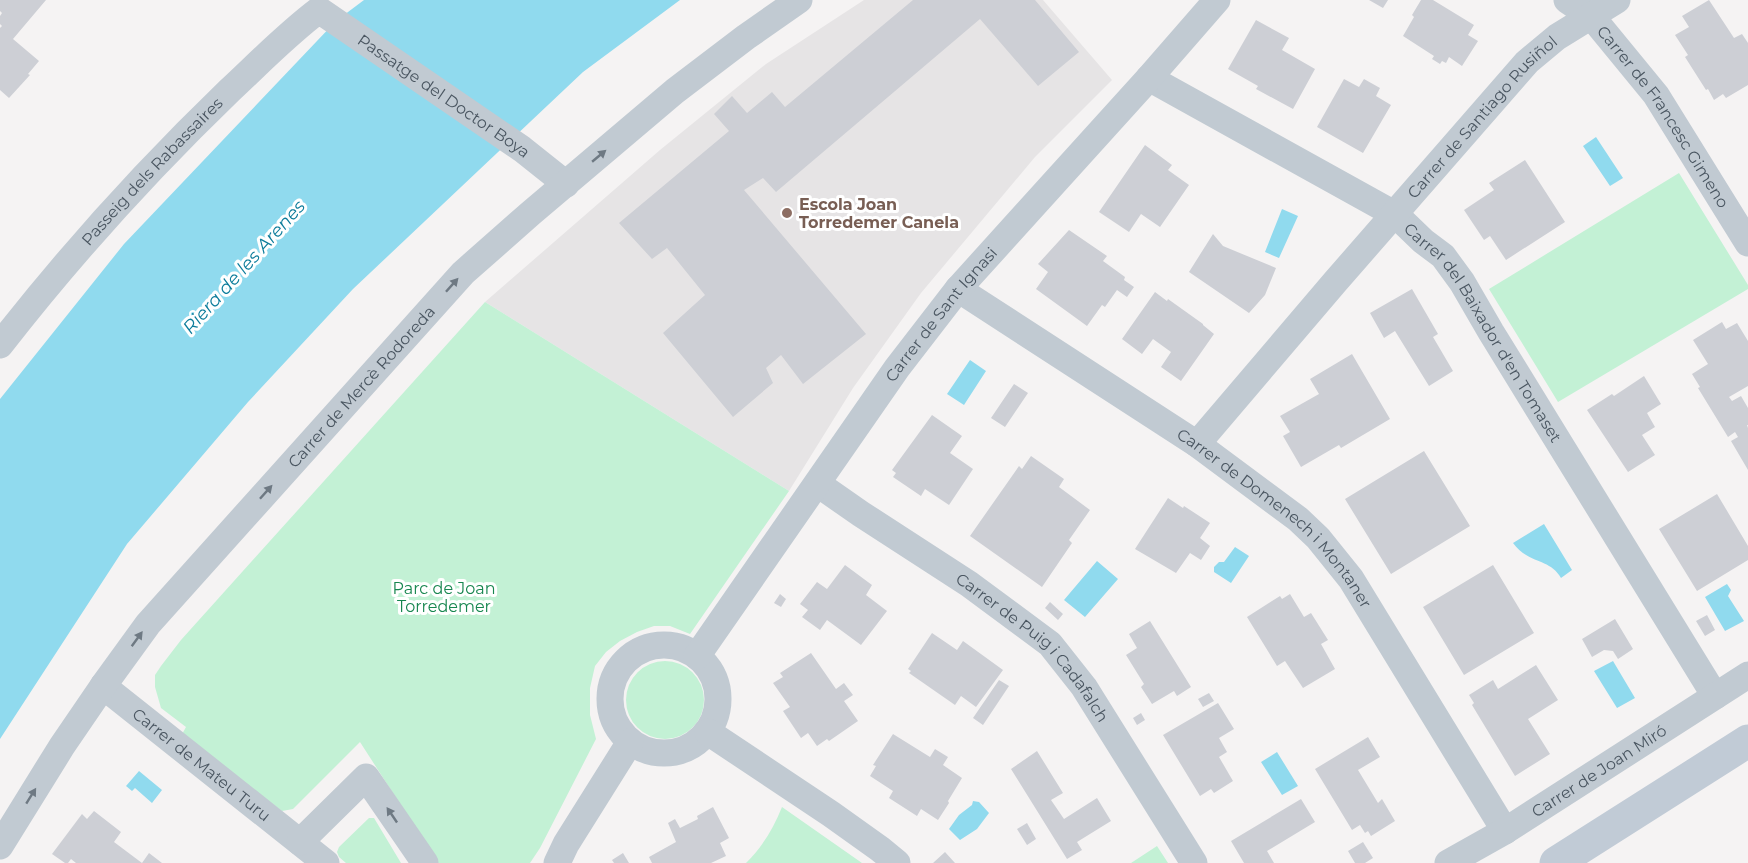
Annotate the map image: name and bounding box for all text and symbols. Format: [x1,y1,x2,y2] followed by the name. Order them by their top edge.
[1593,22,1733,211] street label: Carrer de Francesc Gimeno
[354,30,534,161] street label: Passatge del Doctor Boya
[1403,32,1561,202] street label: Carrer de Santiago Rusiñol
[77,93,226,249] street label: Passeig dels Rabassaires
[591,150,606,163] one-way arrow
[178,195,310,338] water label: Riera de les Arenes
[799,195,959,232] place label: Escola Joan Torredemer Canela
[780,206,794,220] marker: Escola Joan Torredemer Canela
[1400,219,1566,446] street label: Carrer del Baixador d'en Tomaset
[881,243,1001,385] street label: Carrer de Sant Ignasi
[445,278,459,292] one-way arrow
[284,302,439,471] street label: Carrer de Mercè Rodoreda
[1174,424,1376,611] street label: Carrer de Domenech i Montaner
[259,485,273,500] one-way arrow
[953,569,1113,725] street label: Carrer de Puig i Cadafalch
[392,579,496,616] park label: Parc de Joan Torredemer
[131,631,143,646] one-way arrow
[129,704,274,825] street label: Carrer de Mateu Turu
[1528,720,1670,821] street label: Carrer de Joan Miró
[25,788,36,804] one-way arrow
[386,807,398,823] one-way arrow

